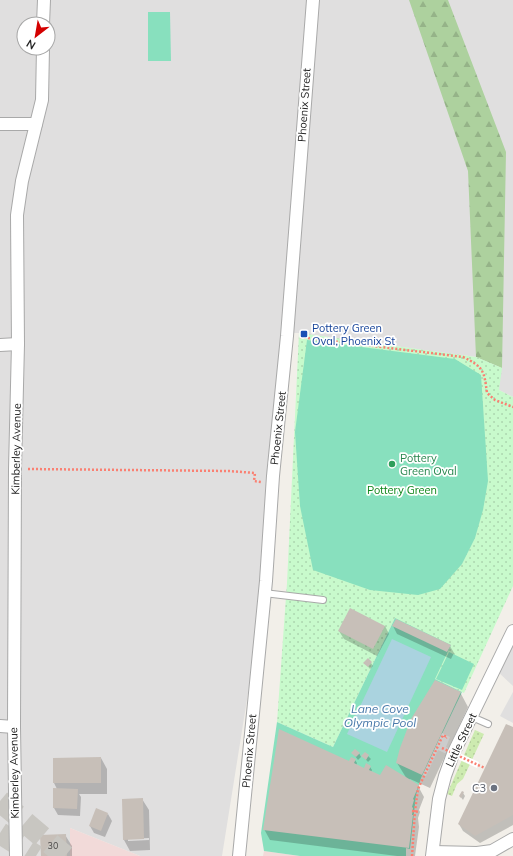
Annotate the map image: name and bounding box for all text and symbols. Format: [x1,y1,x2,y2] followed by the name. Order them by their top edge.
[16,16,56,56] north arrow
[24,36,38,53] text: N
[294,67,314,142] street label: Phoenix Street
[312,321,395,348] place label: Pottery Green Oval, Phoenix St
[299,329,309,339] marker: Pottery Green Oval, Phoenix St
[267,390,289,466] street label: Phoenix Street
[8,403,24,495] street label: Kimberley Avenue
[400,451,457,478] place label: Pottery Green Oval
[387,459,397,469] marker: Pottery Green Oval
[367,483,437,497] park label: Pottery Green
[344,701,416,730] water label: Lane Cove Olympic Pool
[442,711,480,769] street label: Little Street
[239,713,259,789] street label: Phoenix Street
[6,727,22,819] street label: Kimberley Avenue
[472,781,486,795] place label: C3
[489,783,499,793] marker: C3
[48,840,58,851] house number: 30

